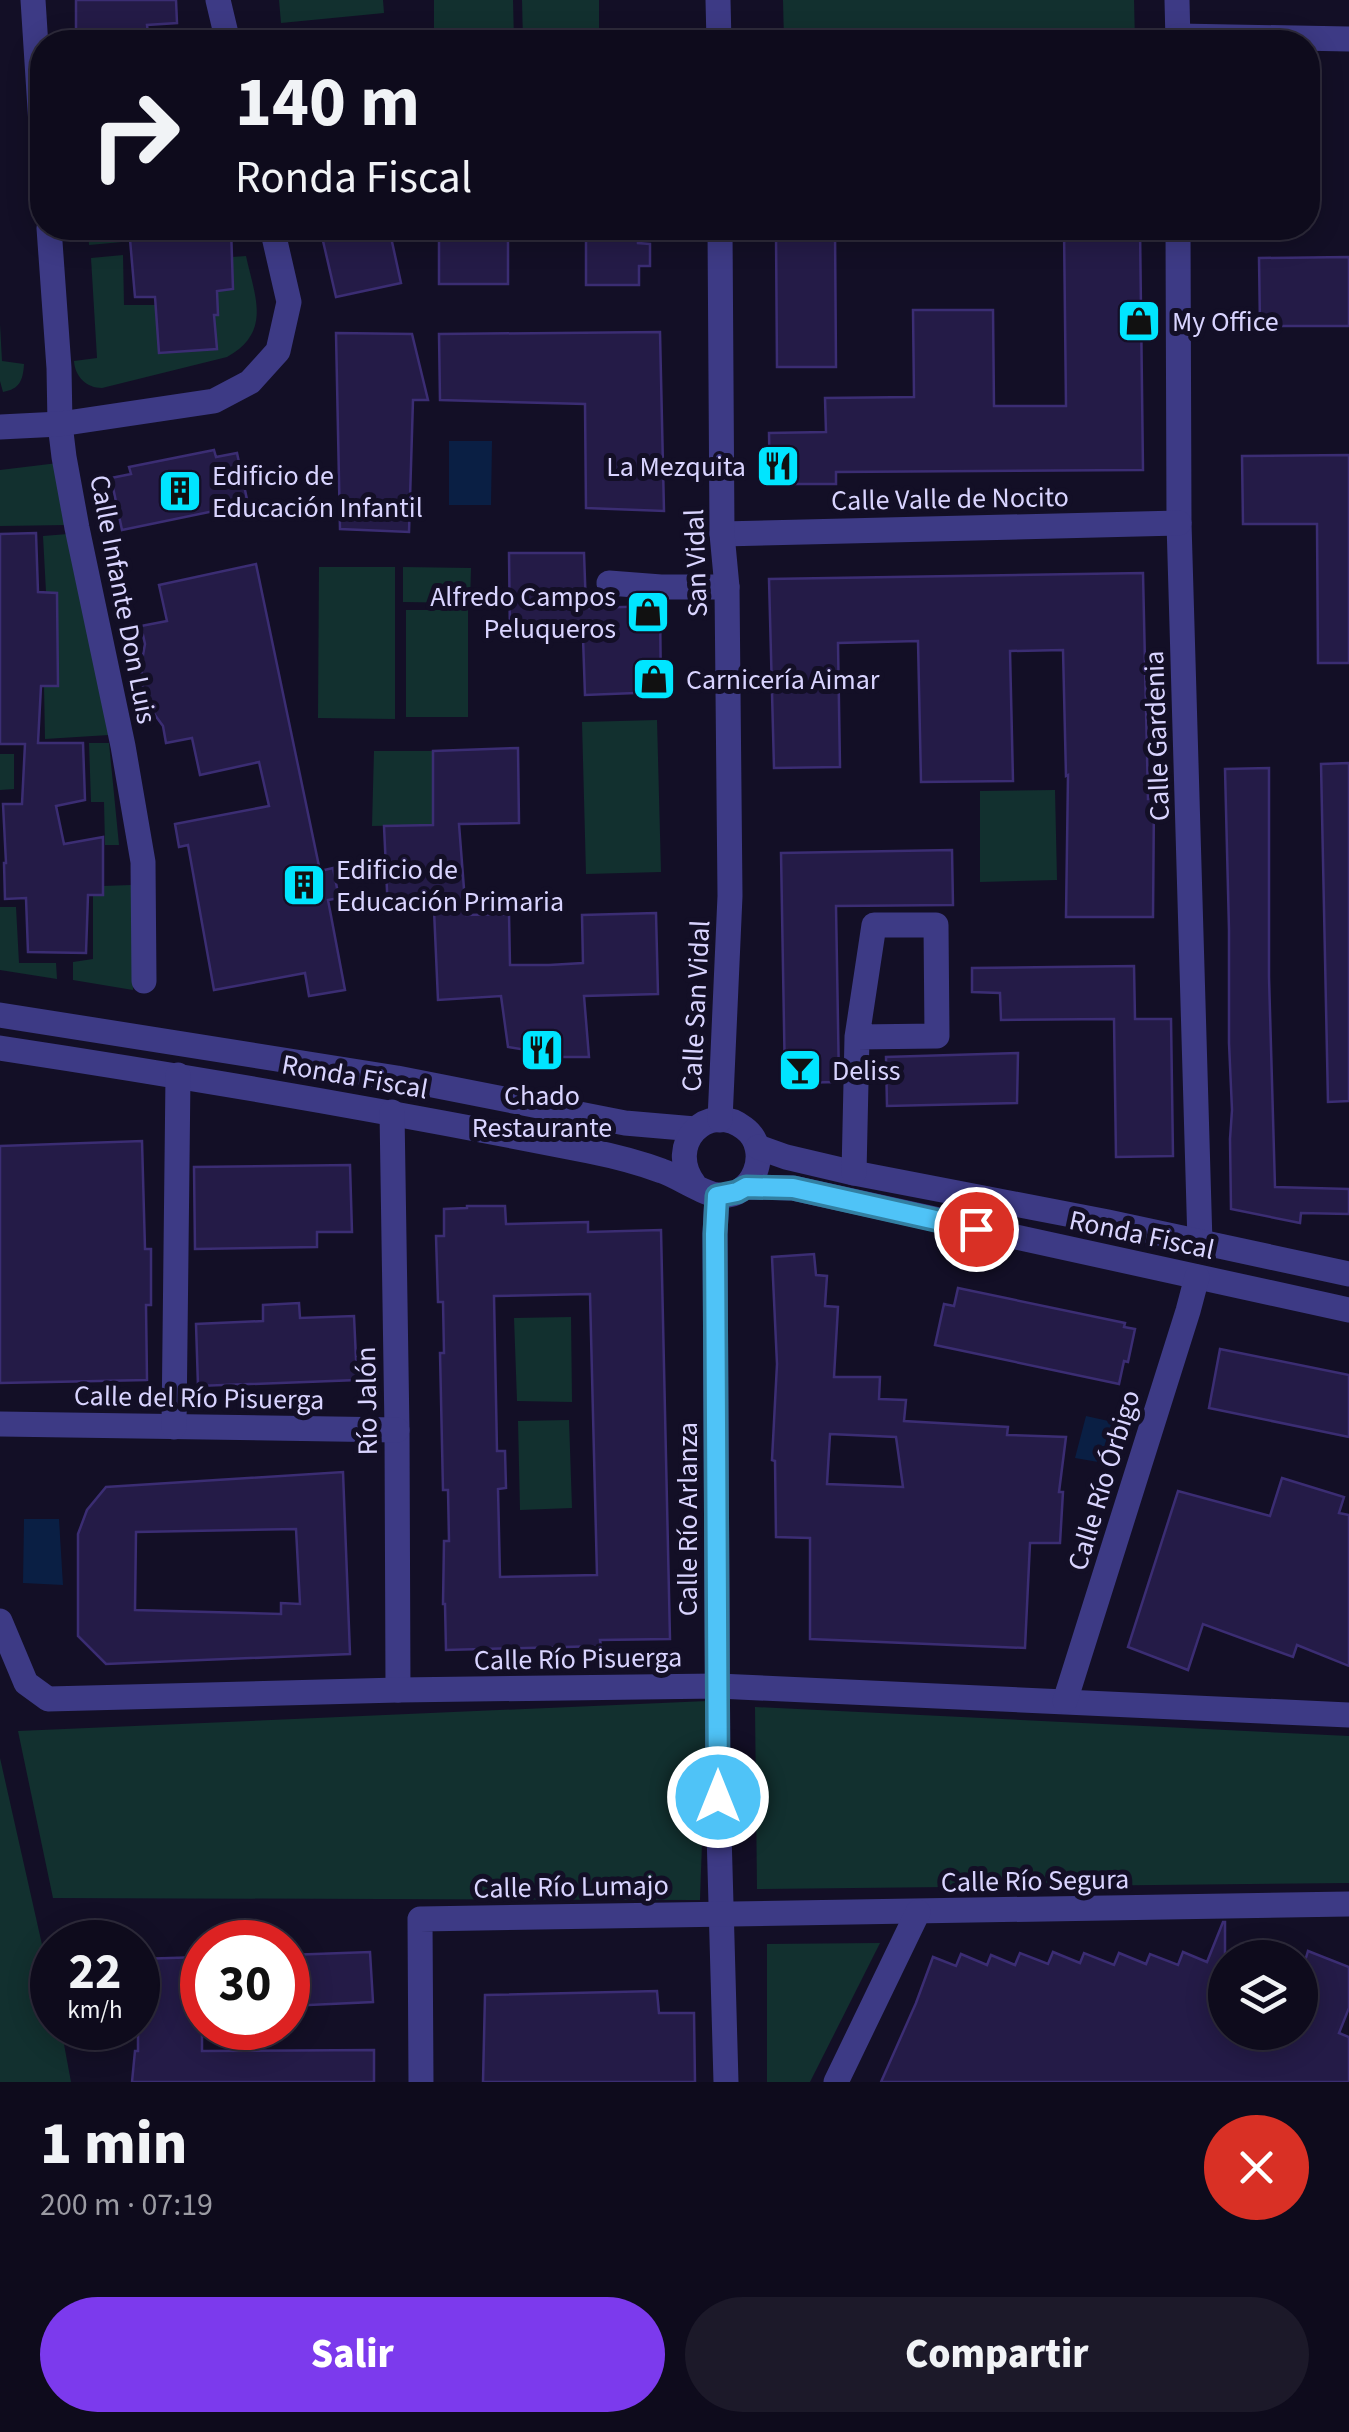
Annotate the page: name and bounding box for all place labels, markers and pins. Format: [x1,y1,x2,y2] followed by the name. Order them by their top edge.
[1116,298,1162,344] shop icon: My Office
[1172,302,1279,342] place label: My Office
[755,443,801,489] restaurant icon: La Mezquita
[606,447,746,487] place label: La Mezquita
[212,456,423,528] place label: Edificio de Educación Infantil
[157,468,203,514] building icon: Edificio de Educación Infantil
[430,577,616,649] place label: Alfredo Campos Peluqueros
[625,589,671,635] shop icon: Alfredo Campos Peluqueros
[631,656,677,702] shop icon: Carnicería Aimar
[686,660,880,700] place label: Carnicería Aimar
[336,850,564,922] place label: Edificio de Educación Primaria
[281,862,327,908] building icon: Edificio de Educación Primaria
[519,1027,565,1073] restaurant icon: Chado Restaurante
[777,1047,823,1093] bar icon: Deliss
[832,1051,901,1091] place label: Deliss
[472,1076,612,1148] place label: Chado Restaurante
[934,1187,1019,1272] pin

